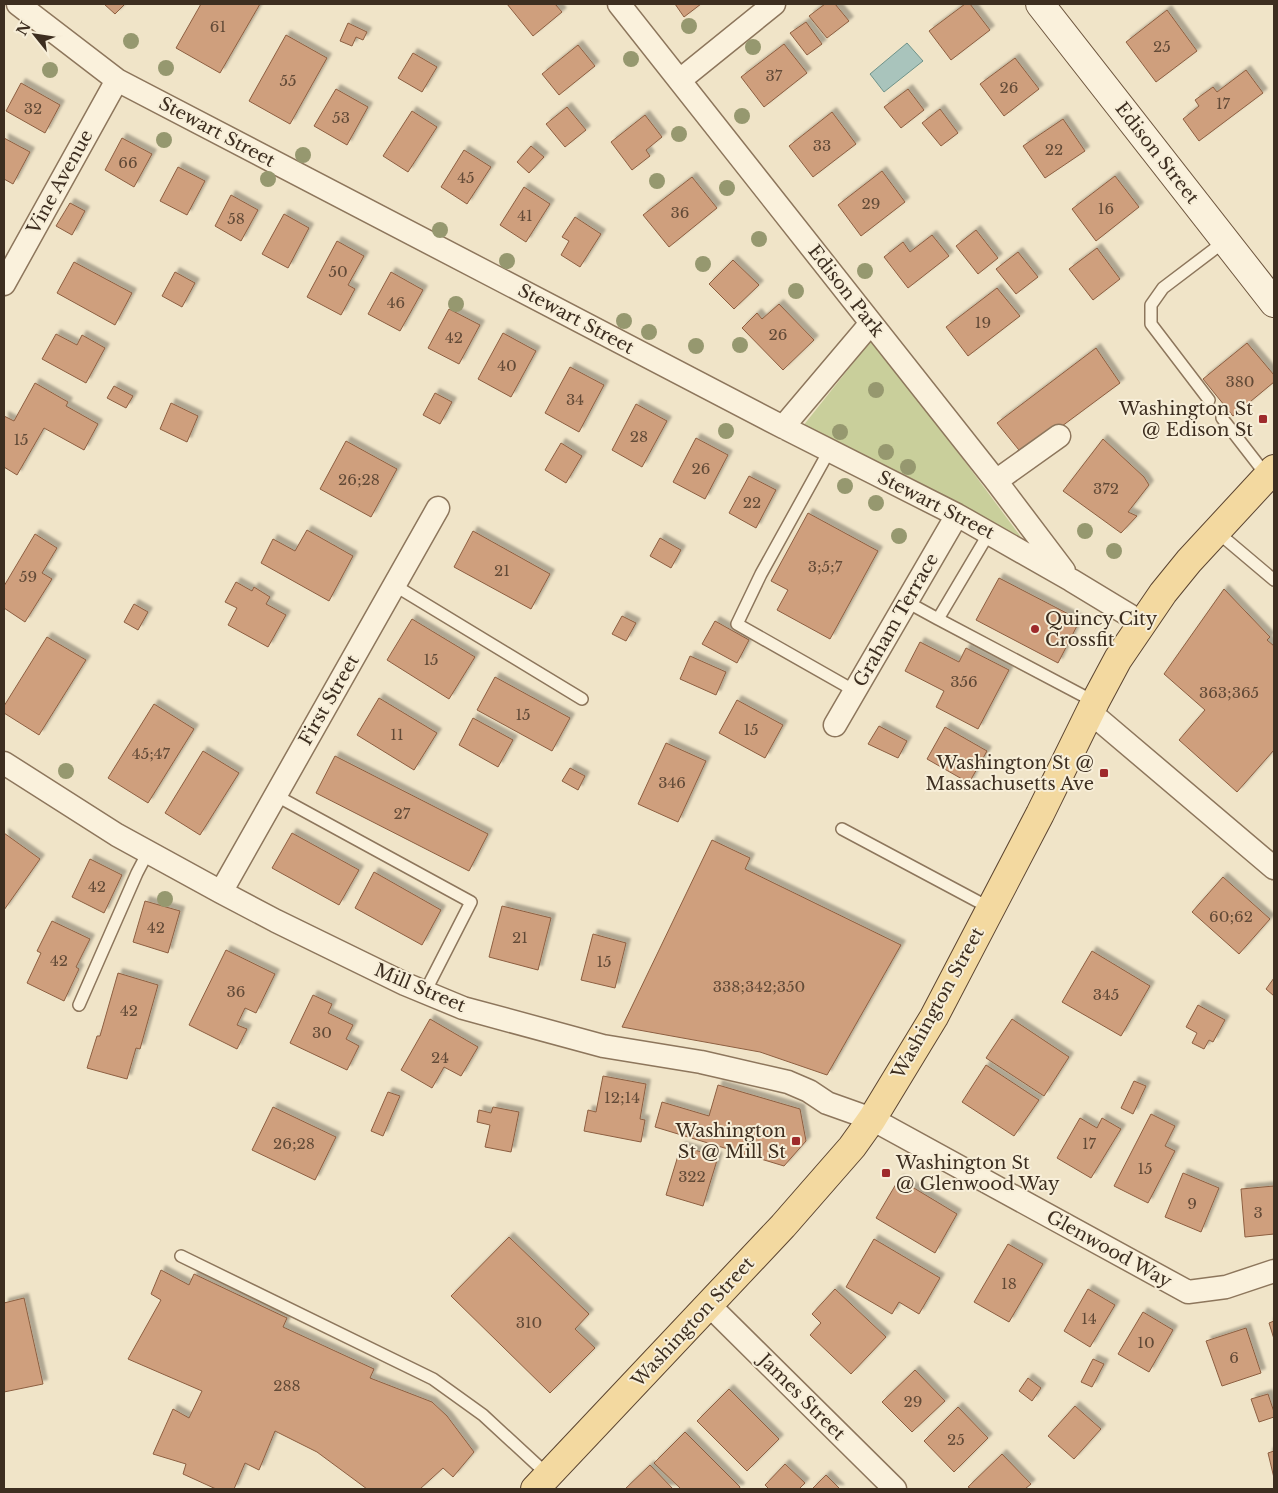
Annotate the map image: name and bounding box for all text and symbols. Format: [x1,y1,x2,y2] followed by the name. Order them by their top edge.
[10,10,60,60] north arrow
[210,17,226,36] house number: 61
[13,18,35,39] text: N
[1153,37,1171,56] house number: 25
[766,66,783,85] house number: 37
[279,71,297,90] house number: 55
[1000,78,1018,97] house number: 26
[155,92,279,172] street label: Stewart Street
[1216,94,1231,113] house number: 17
[1110,98,1204,208] street label: Edison Street
[24,99,42,118] house number: 32
[332,108,350,127] house number: 53
[22,126,98,239] street label: Vine Avenue
[813,136,831,155] house number: 33
[1045,140,1063,159] house number: 22
[118,153,138,172] house number: 66
[457,168,475,187] house number: 45
[862,194,880,213] house number: 29
[1098,199,1114,218] house number: 16
[671,203,689,222] house number: 36
[517,206,533,225] house number: 41
[227,209,245,228] house number: 58
[803,241,889,341] street label: Edison Park
[328,262,348,281] house number: 50
[514,279,638,359] street label: Stewart Street
[387,293,405,312] house number: 46
[975,313,991,332] house number: 19
[769,325,787,344] house number: 26
[445,328,463,347] house number: 42
[497,356,517,375] house number: 40
[1225,372,1255,391] house number: 380
[566,390,584,409] house number: 34
[1118,398,1253,441] place label: Washington St @ Edison St
[1257,413,1269,425] marker: Washington St @ Edison St
[630,427,648,446] house number: 28
[13,430,29,449] house number: 15
[692,459,710,478] house number: 26
[874,466,998,544] street label: Stewart Street
[338,470,380,489] house number: 26;28
[1093,479,1119,498] house number: 372
[743,493,761,512] house number: 22
[849,549,943,691] street label: Graham Terrace
[808,557,843,576] house number: 3;5;7
[494,561,510,580] house number: 21
[19,567,37,586] house number: 59
[1045,608,1158,651] place label: Quincy City Crossfit
[1029,623,1041,635] marker: Quincy City Crossfit
[423,650,439,669] house number: 15
[294,651,364,749] street label: First Street
[950,672,978,691] house number: 356
[1199,683,1259,702] house number: 363;365
[515,705,531,724] house number: 15
[743,720,759,739] house number: 15
[390,725,404,744] house number: 11
[132,744,171,763] house number: 45;47
[926,752,1094,795] place label: Washington St @ Massachusetts Ave
[1098,767,1110,779] marker: Washington St @ Massachusetts Ave
[658,773,686,792] house number: 346
[394,804,411,823] house number: 27
[88,877,106,896] house number: 42
[1209,907,1253,926] house number: 60;62
[147,918,165,937] house number: 42
[887,923,989,1083] street label: Washington Street
[512,928,528,947] house number: 21
[50,951,68,970] house number: 42
[596,952,612,971] house number: 15
[371,959,469,1017] street label: Mill Street
[713,977,805,996] house number: 338;342;350
[227,982,245,1001] house number: 36
[1093,985,1119,1004] house number: 345
[120,1001,138,1020] house number: 42
[312,1023,332,1042] house number: 30
[431,1048,449,1067] house number: 24
[604,1088,640,1107] house number: 12;14
[675,1120,786,1163] place label: Washington St @ Mill St
[273,1134,315,1153] house number: 26;28
[1082,1134,1097,1153] house number: 17
[790,1135,802,1147] marker: Washington St @ Mill St
[895,1152,1060,1195] place label: Washington St @ Glenwood Way
[1137,1159,1153,1178] house number: 15
[678,1167,706,1186] house number: 322
[880,1167,892,1179] marker: Washington St @ Glenwood Way
[1187,1194,1197,1213] house number: 9
[1253,1203,1263,1222] house number: 3
[1043,1206,1176,1293] street label: Glenwood Way
[626,1252,759,1392] street label: Washington Street
[1001,1274,1017,1293] house number: 18
[1081,1309,1097,1328] house number: 14
[516,1313,542,1332] house number: 310
[1137,1333,1155,1352] house number: 10
[753,1348,850,1445] street label: James Street
[1229,1348,1239,1367] house number: 6
[273,1376,301,1395] house number: 288
[904,1392,922,1411] house number: 29
[947,1430,965,1449] house number: 25

